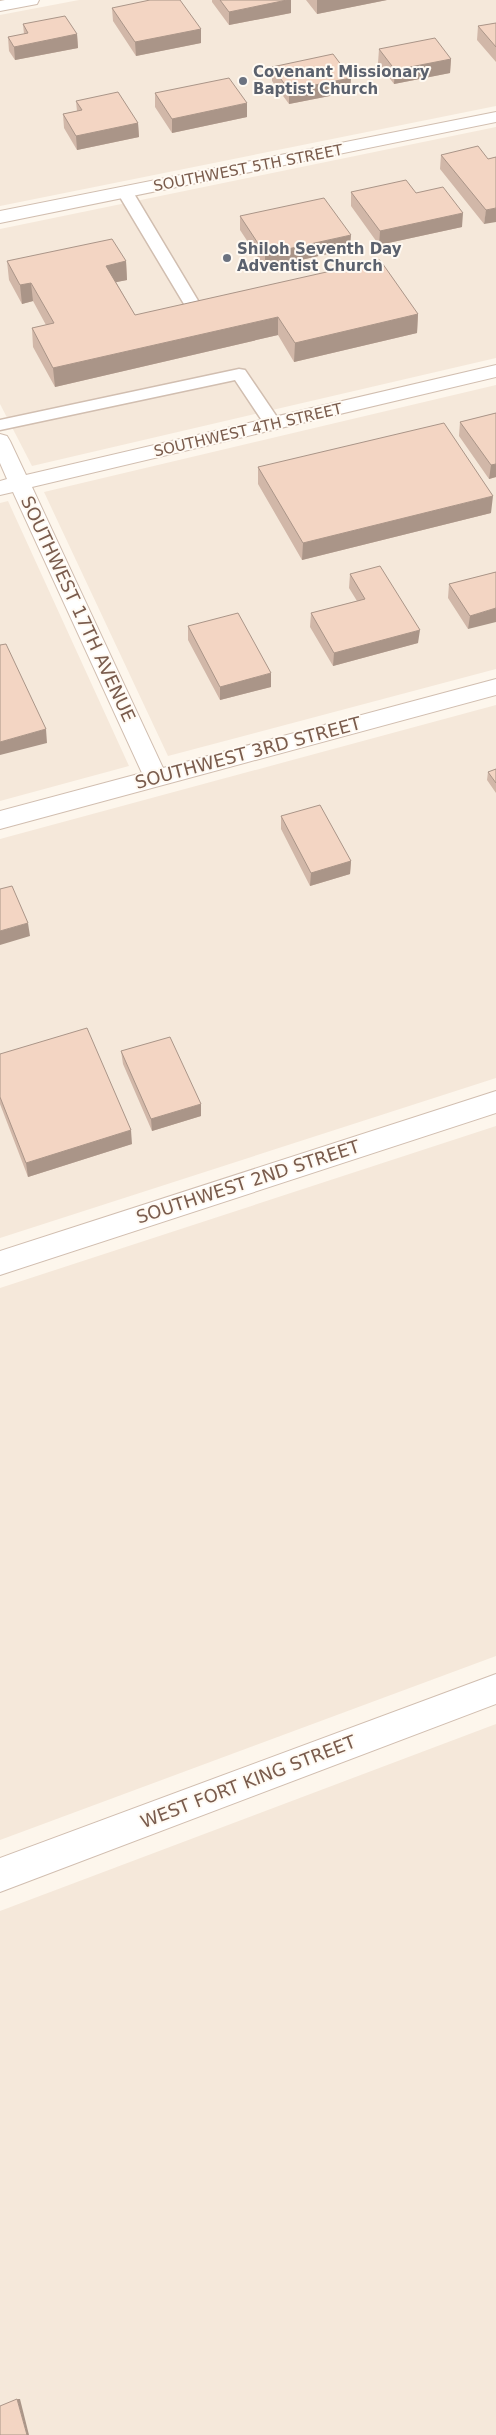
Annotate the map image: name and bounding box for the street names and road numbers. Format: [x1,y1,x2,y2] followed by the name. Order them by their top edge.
[152,141,345,195] street label: SOUTHWEST 5TH STREET
[152,399,345,460] street label: SOUTHWEST 4TH STREET
[17,493,140,725] street label: SOUTHWEST 17TH AVENUE
[133,712,364,793] street label: SOUTHWEST 3RD STREET
[133,1135,363,1228] street label: SOUTHWEST 2ND STREET
[137,1730,359,1832] street label: WEST FORT KING STREET

